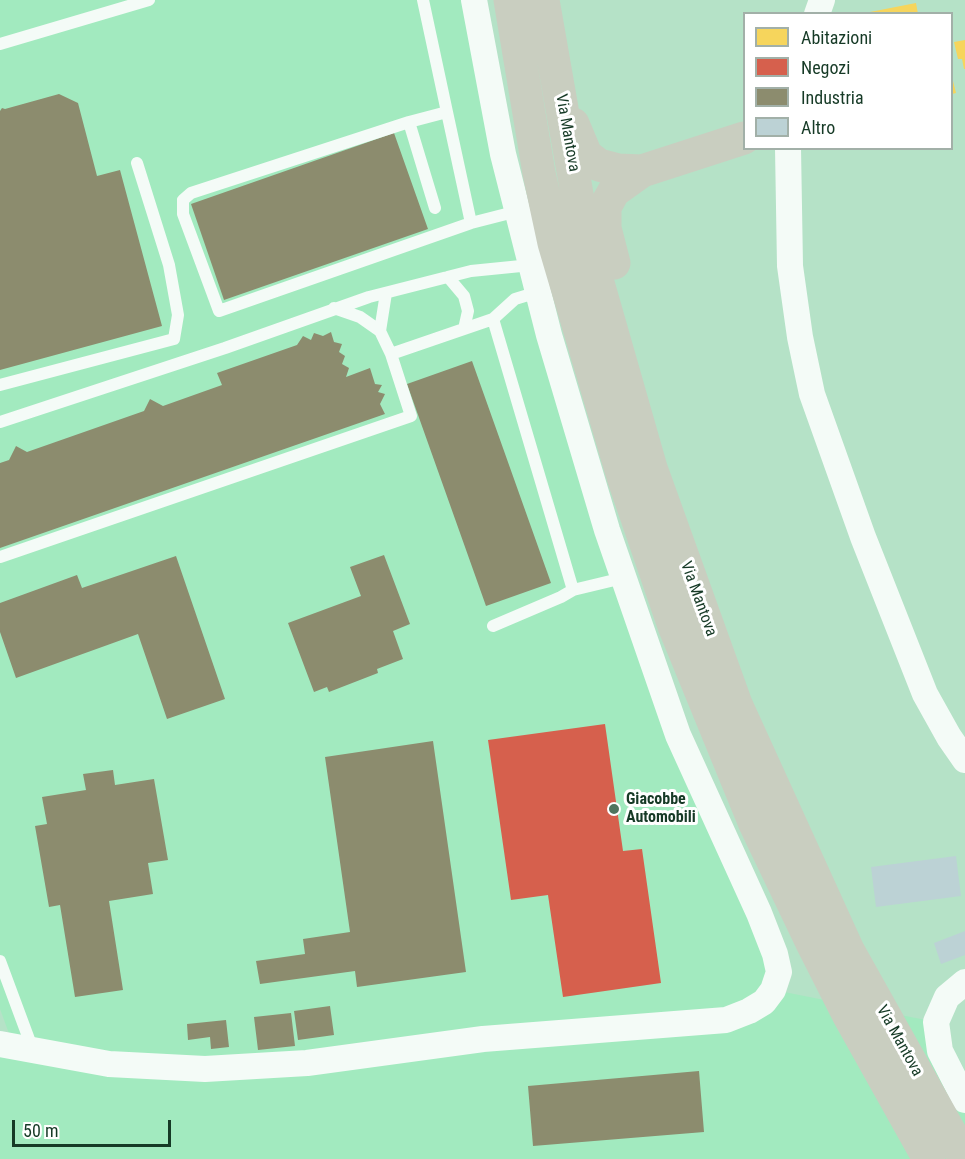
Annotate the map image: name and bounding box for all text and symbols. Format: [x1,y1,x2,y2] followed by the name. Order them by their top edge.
[743,12,953,150] legend
[801,27,872,48] text: Abitazioni
[801,57,850,78] text: Negozi
[801,87,864,108] text: Industria
[551,93,583,173] street label: Via Mantova
[801,117,835,138] text: Altro
[676,559,720,639] street label: Via Mantova
[626,790,696,828] place label: Giacobbe Automobili
[607,802,621,816] marker: Giacobbe Automobili
[872,1002,926,1080] street label: Via Mantova
[15,1108,174,1146] scale bar
[23,1120,58,1141] text: 50 m

